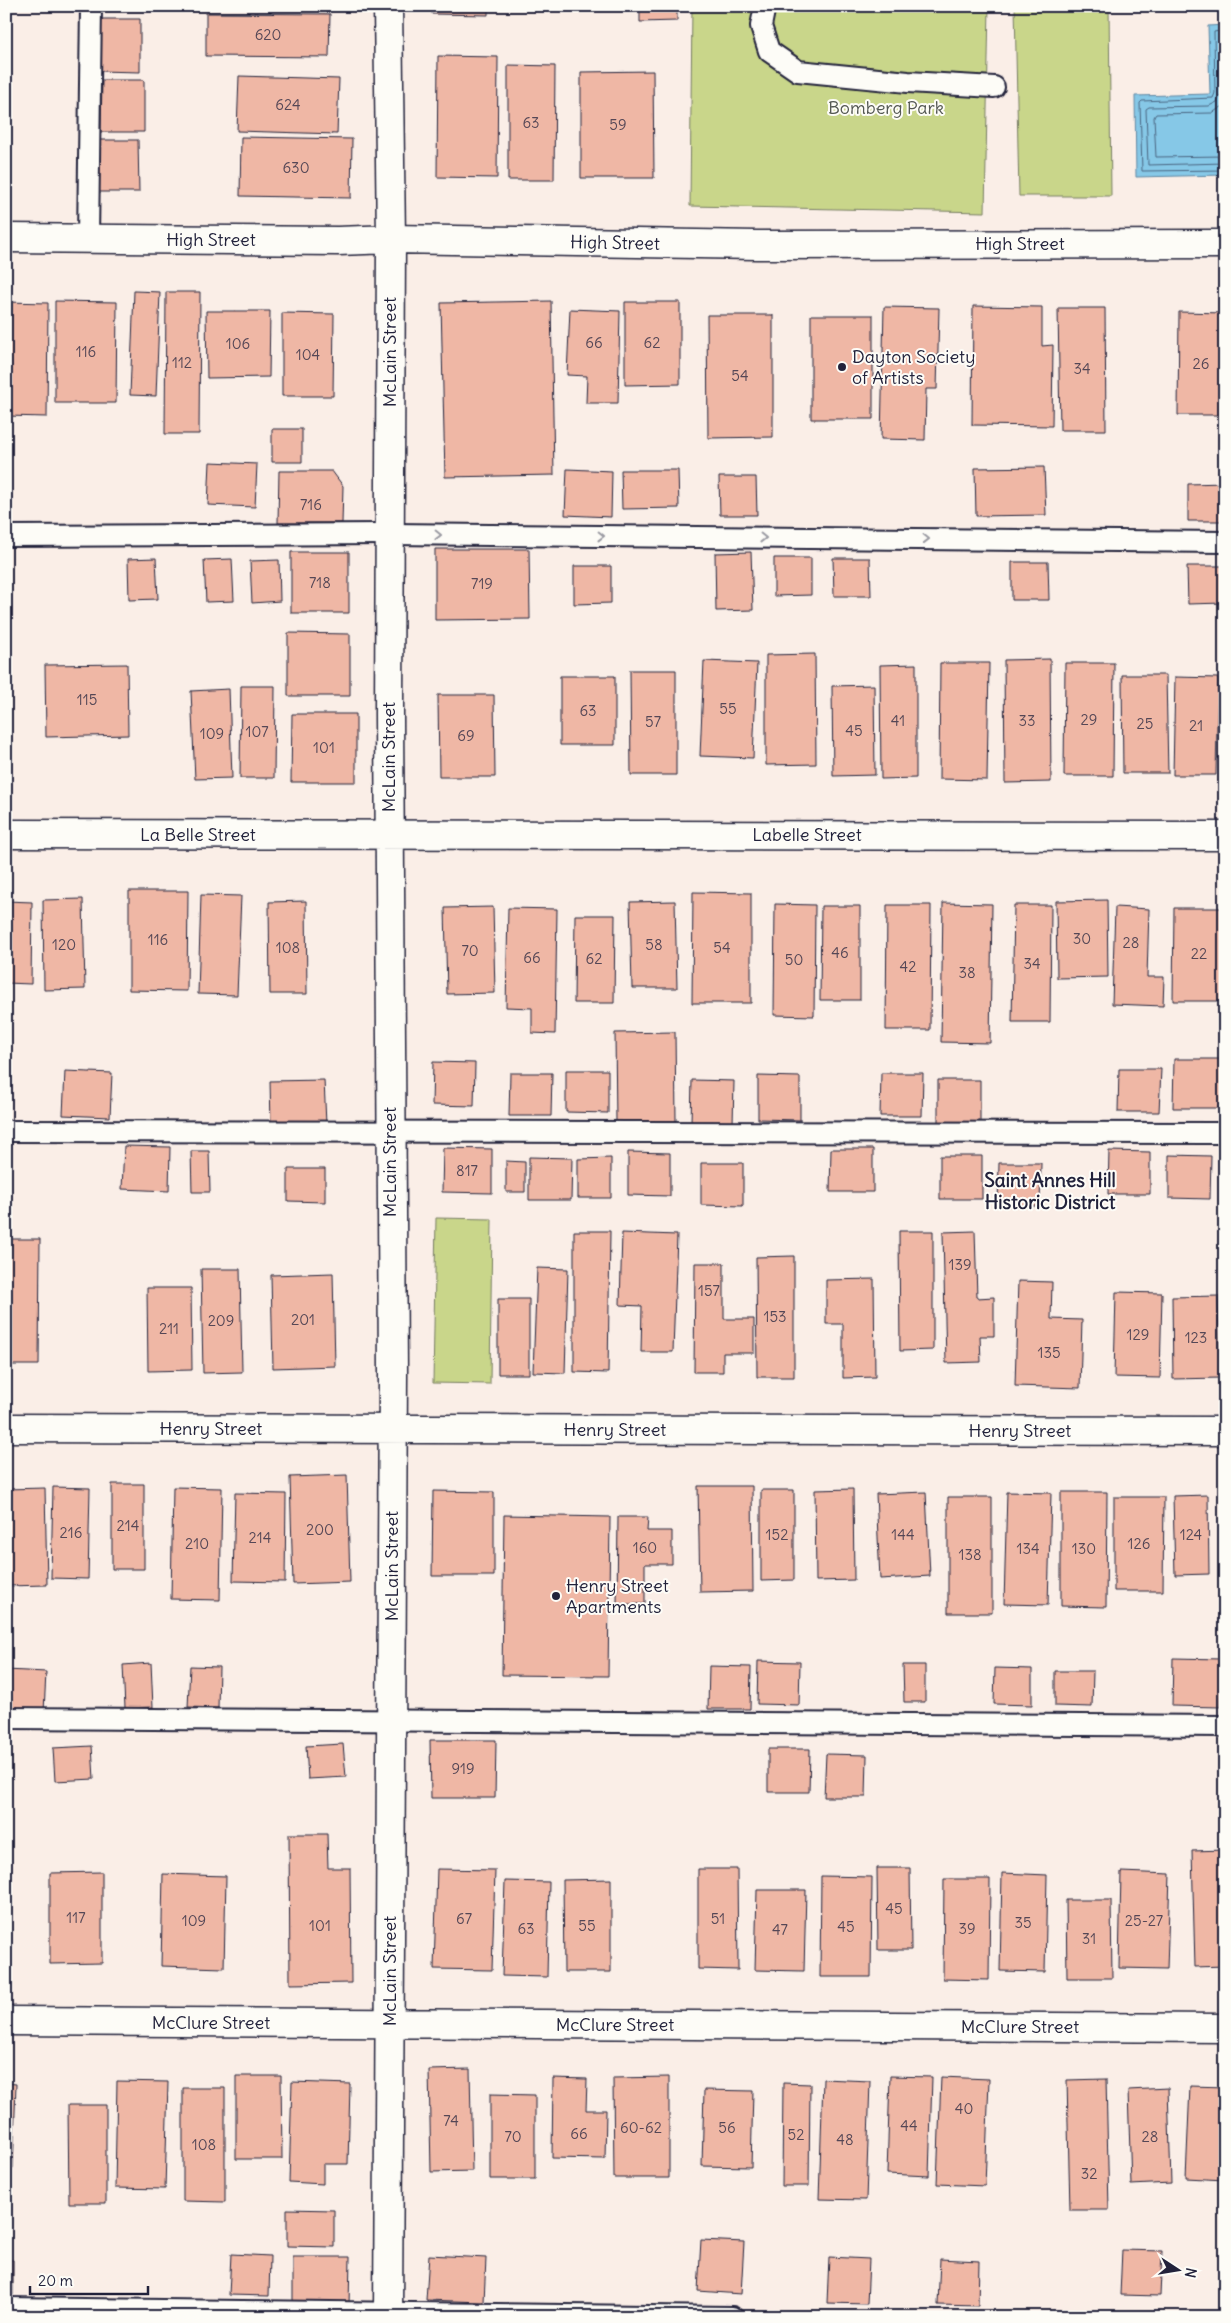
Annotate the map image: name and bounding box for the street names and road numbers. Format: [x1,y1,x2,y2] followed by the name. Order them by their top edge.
[166,228,256,251] street label: High Street
[570,230,660,255] street label: High Street
[975,232,1065,255] street label: High Street
[378,297,401,407] street label: McLain Street
[377,702,400,812] street label: McLain Street
[140,823,256,846] street label: La Belle Street
[752,823,862,846] street label: Labelle Street
[378,1107,401,1217] street label: McLain Street
[160,1417,262,1440] street label: Henry Street
[564,1418,666,1441] street label: Henry Street
[969,1419,1071,1442] street label: Henry Street
[380,1511,403,1621] street label: McLain Street
[378,1916,401,2026] street label: McLain Street
[152,2011,270,2034] street label: McClure Street
[556,2013,674,2036] street label: McClure Street
[961,2015,1079,2038] street label: McClure Street

